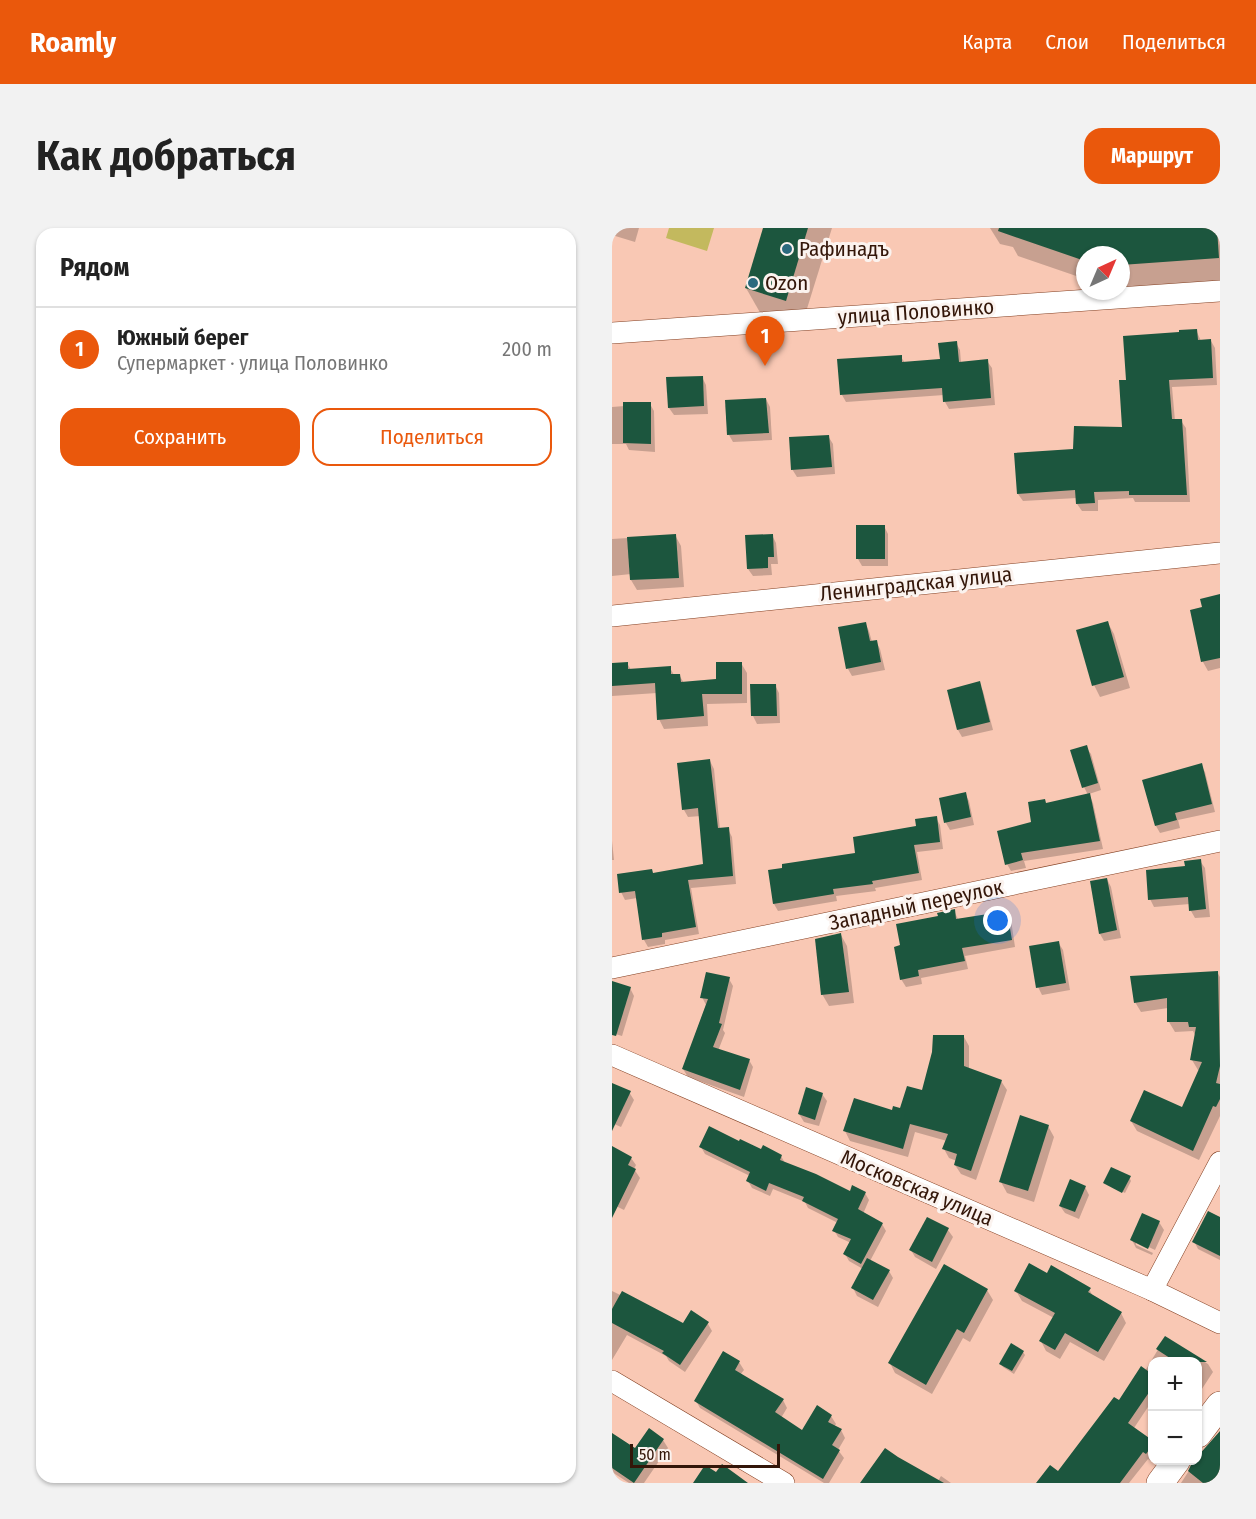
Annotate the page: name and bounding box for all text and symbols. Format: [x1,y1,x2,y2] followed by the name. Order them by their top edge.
[30,26,116,59] text: Roamly
[962,29,1012,55] text: Карта
[1045,29,1089,55] text: Слои
[1122,29,1226,55] text: Поделиться
[1084,128,1220,184] button: Маршрут
[36,131,296,181] text: Как добраться
[799,236,889,262] place label: Рафинадъ
[780,242,794,256] marker: Рафинадъ
[1076,246,1130,300] north arrow
[60,252,129,283] text: Рядом
[765,270,808,296] place label: Ozon
[746,276,760,290] marker: Ozon
[837,294,995,330] street label: улица Половинко
[746,316,784,366] pin: 1
[117,324,248,351] text: Южный берег
[75,337,84,361] text: 1
[502,337,552,361] text: 200 m
[117,351,388,375] text: Супермаркет · улица Половинко
[60,408,300,466] button: Сохранить
[312,408,552,466] button: Поделиться
[819,561,1013,607] street label: Ленинградская улица
[827,874,1006,936] street label: Западный переулок
[983,906,1012,935] your location
[837,1144,997,1232] street label: Московская улица
[1148,1357,1202,1465] map controls
[1148,1357,1202,1411] button: +
[1148,1411,1202,1465] button: −
[630,1441,780,1468] scale bar
[639,1445,671,1464] text: 50 m

